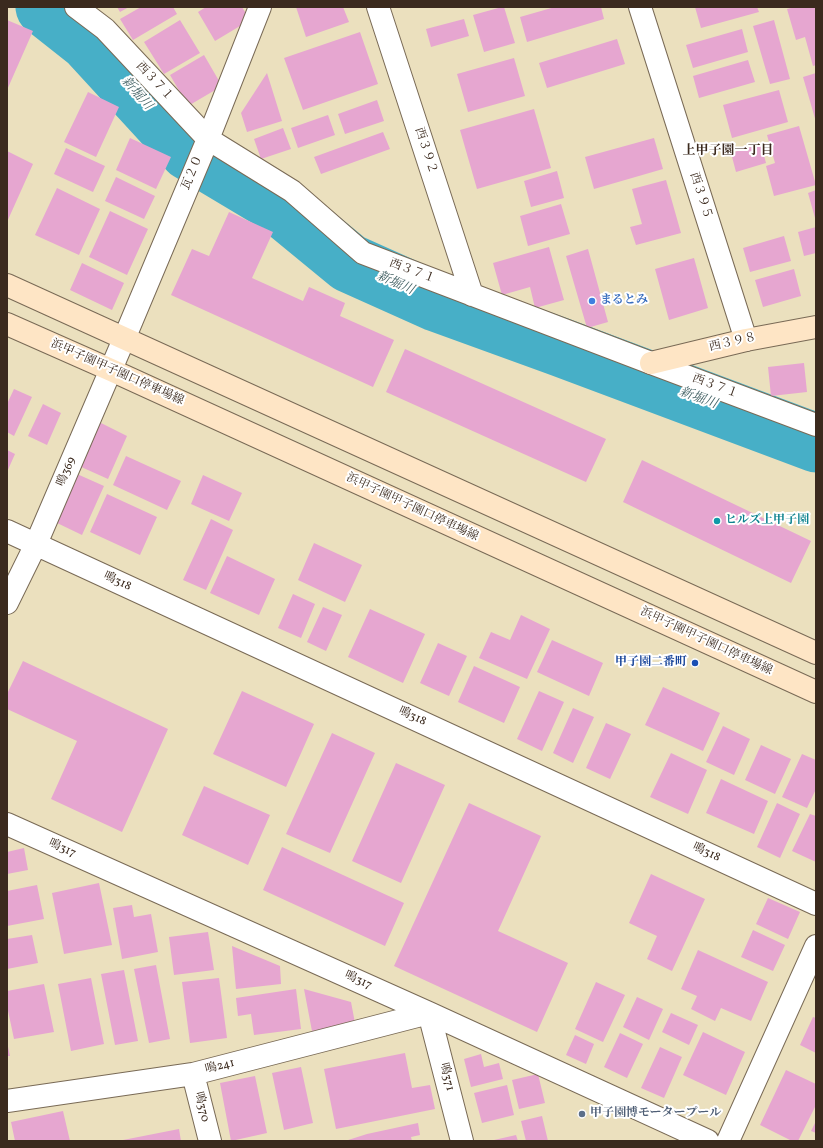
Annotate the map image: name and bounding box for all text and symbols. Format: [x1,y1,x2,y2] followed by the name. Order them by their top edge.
[132,60,176,104] street label: 西３７１
[117,74,155,114] water label: 新堀川
[411,126,439,176] street label: 西３９２
[683,144,773,160] district label: 上甲子園一丁目
[179,154,207,192] street label: 瓦２０
[686,171,714,221] street label: 西３９５
[387,257,437,287] street label: 西３７１
[374,269,416,299] water label: 新堀川
[600,294,648,308] place label: まるとみ
[587,296,597,306] marker: まるとみ
[708,331,758,355] street label: 西３９８
[48,337,186,409] street label: 浜甲子園甲子園口停車場線
[690,372,740,402] street label: 西３７１
[677,385,719,413] water label: 新堀川
[54,455,80,489] street label: 鳴369
[344,471,480,545] street label: 浜甲子園甲子園口停車場線
[725,514,809,528] place label: ヒルズ上甲子園
[712,516,722,526] marker: ヒルズ上甲子園
[101,569,133,595] street label: 鳴318
[638,605,774,679] street label: 浜甲子園甲子園口停車場線
[615,656,687,670] place label: 甲子園二番町
[690,658,700,668] marker: 甲子園二番町
[396,704,428,730] street label: 鳴318
[46,837,78,861] street label: 鳴317
[690,840,722,866] street label: 鳴318
[342,969,374,993] street label: 鳴317
[204,1056,236,1078] street label: 鳴241
[436,1061,456,1093] street label: 鳴371
[190,1090,212,1124] street label: 鳴370
[590,1107,721,1121] place label: 甲子園博モータープール
[577,1109,587,1119] marker: 甲子園博モータープール

